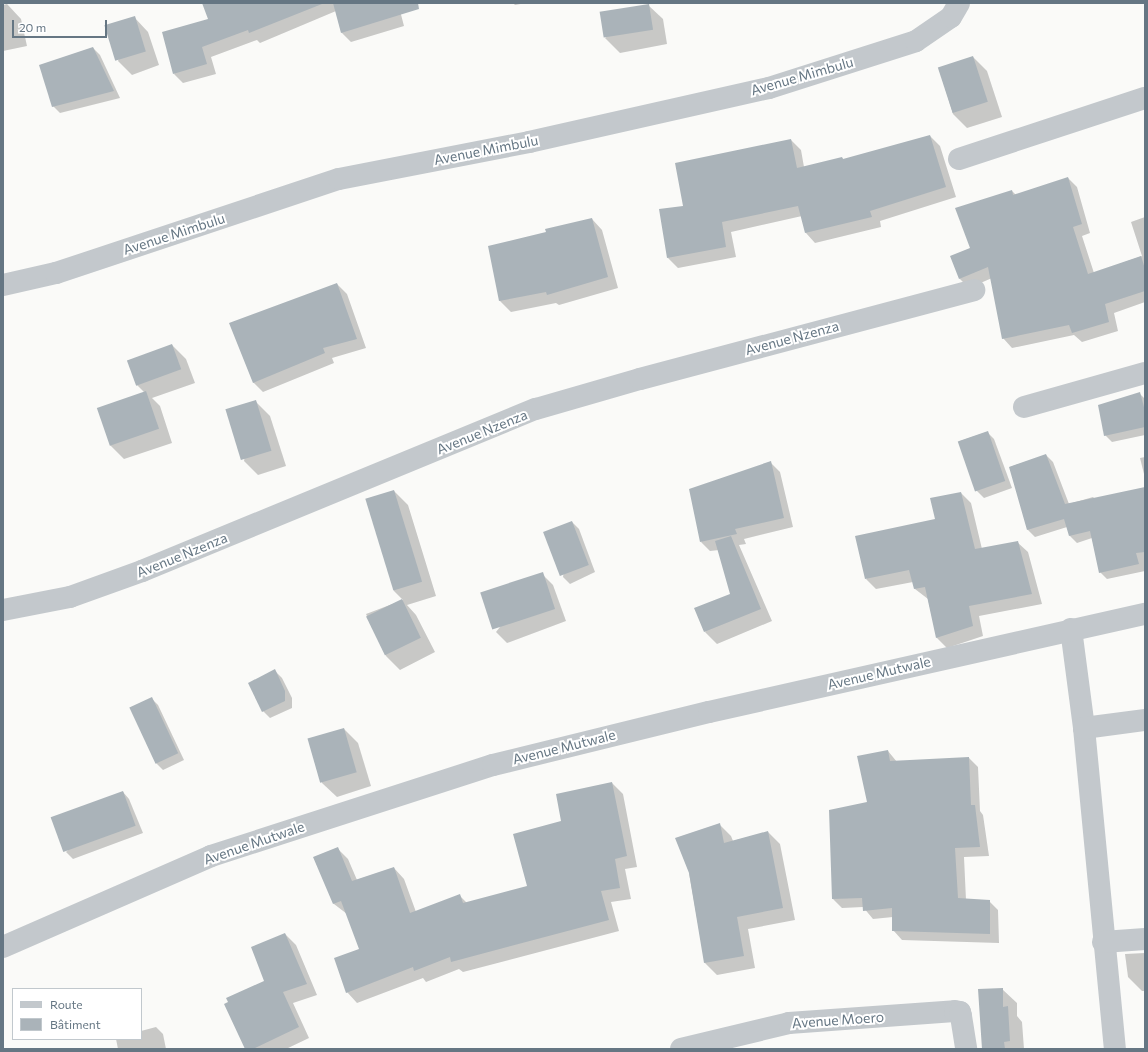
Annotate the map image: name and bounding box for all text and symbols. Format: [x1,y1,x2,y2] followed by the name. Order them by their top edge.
[14,12,109,38] scale bar
[19,20,46,34] text: 20 m
[749,53,855,99] street label: Avenue Mimbulu
[432,132,540,168] street label: Avenue Mimbulu
[121,210,227,258] street label: Avenue Mimbulu
[743,317,841,359] street label: Avenue Nzenza
[434,406,530,458] street label: Avenue Nzenza
[134,529,230,581] street label: Avenue Nzenza
[826,653,932,693] street label: Avenue Mutwale
[511,726,617,768] street label: Avenue Mutwale
[201,818,307,868] street label: Avenue Mutwale
[12,988,142,1040] legend
[50,997,83,1011] text: Route
[791,1008,885,1032] street label: Avenue Moero
[50,1017,101,1031] text: Bâtiment

